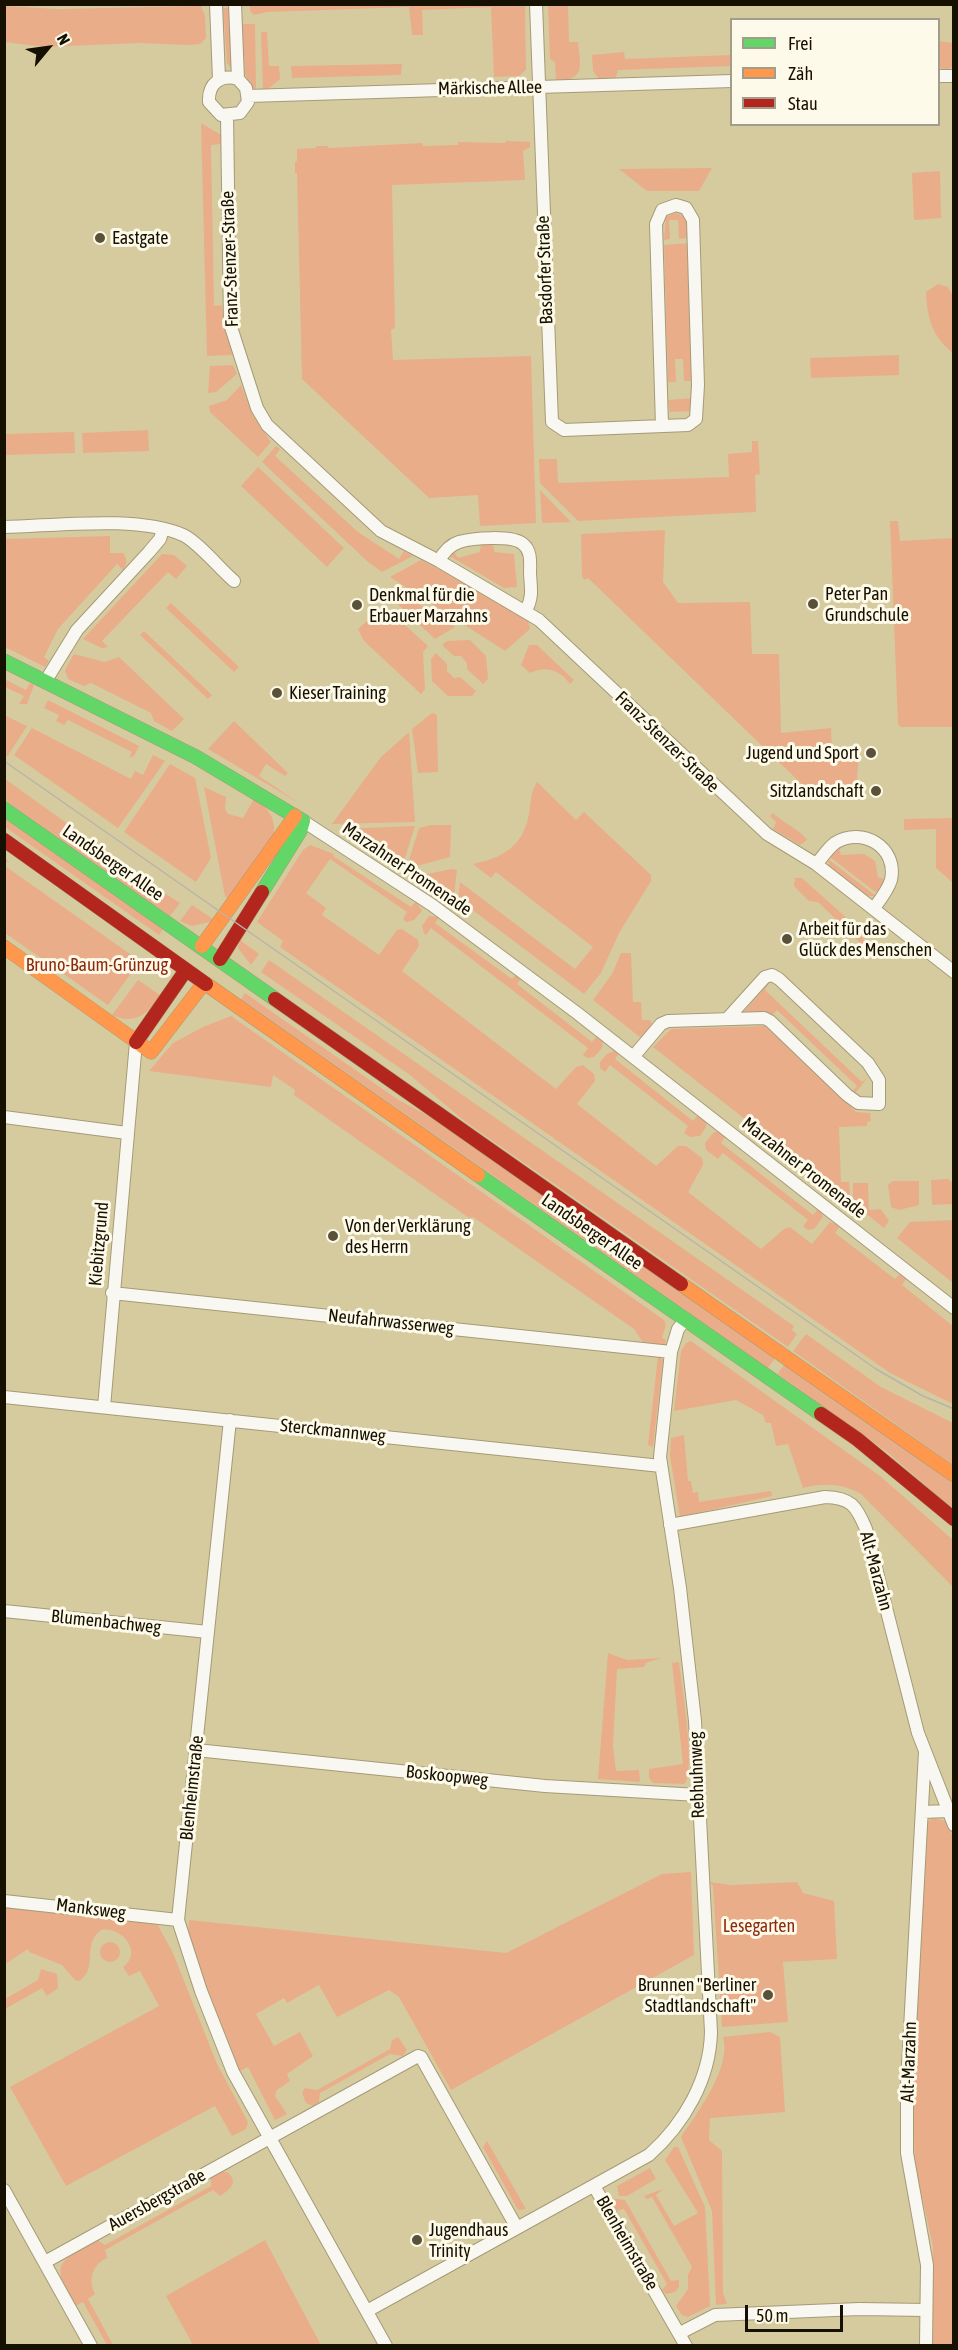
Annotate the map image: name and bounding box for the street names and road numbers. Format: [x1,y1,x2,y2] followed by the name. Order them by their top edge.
[438,76,542,100] street label: Märkische Allee
[217,190,243,328] street label: Franz-Stenzer-Straße
[532,215,558,325] street label: Basdorfer Straße
[610,687,724,797] street label: Franz-Stenzer-Straße
[338,818,476,920] street label: Marzahner Promenade
[58,820,168,906] street label: Landsberger Allee
[738,1113,870,1223] street label: Marzahner Promenade
[537,1189,647,1275] street label: Landsberger Allee
[85,1201,113,1287] street label: Kiebitzgrund
[327,1305,455,1339] street label: Neufahrwasserweg
[279,1415,387,1447] street label: Sterckmannweg
[855,1529,897,1613] street label: Alt-Marzahn
[50,1605,162,1639] street label: Blumenbachweg
[685,1731,709,1819] street label: Rebhuhnweg
[176,1734,208,1842] street label: Blenheimstraße
[405,1761,489,1791] street label: Boskoopweg
[55,1894,127,1924] street label: Manksweg
[897,2021,921,2103] street label: Alt-Marzahn
[105,2164,209,2236] street label: Auersbergstraße
[591,2192,663,2294] street label: Blenheimstraße

